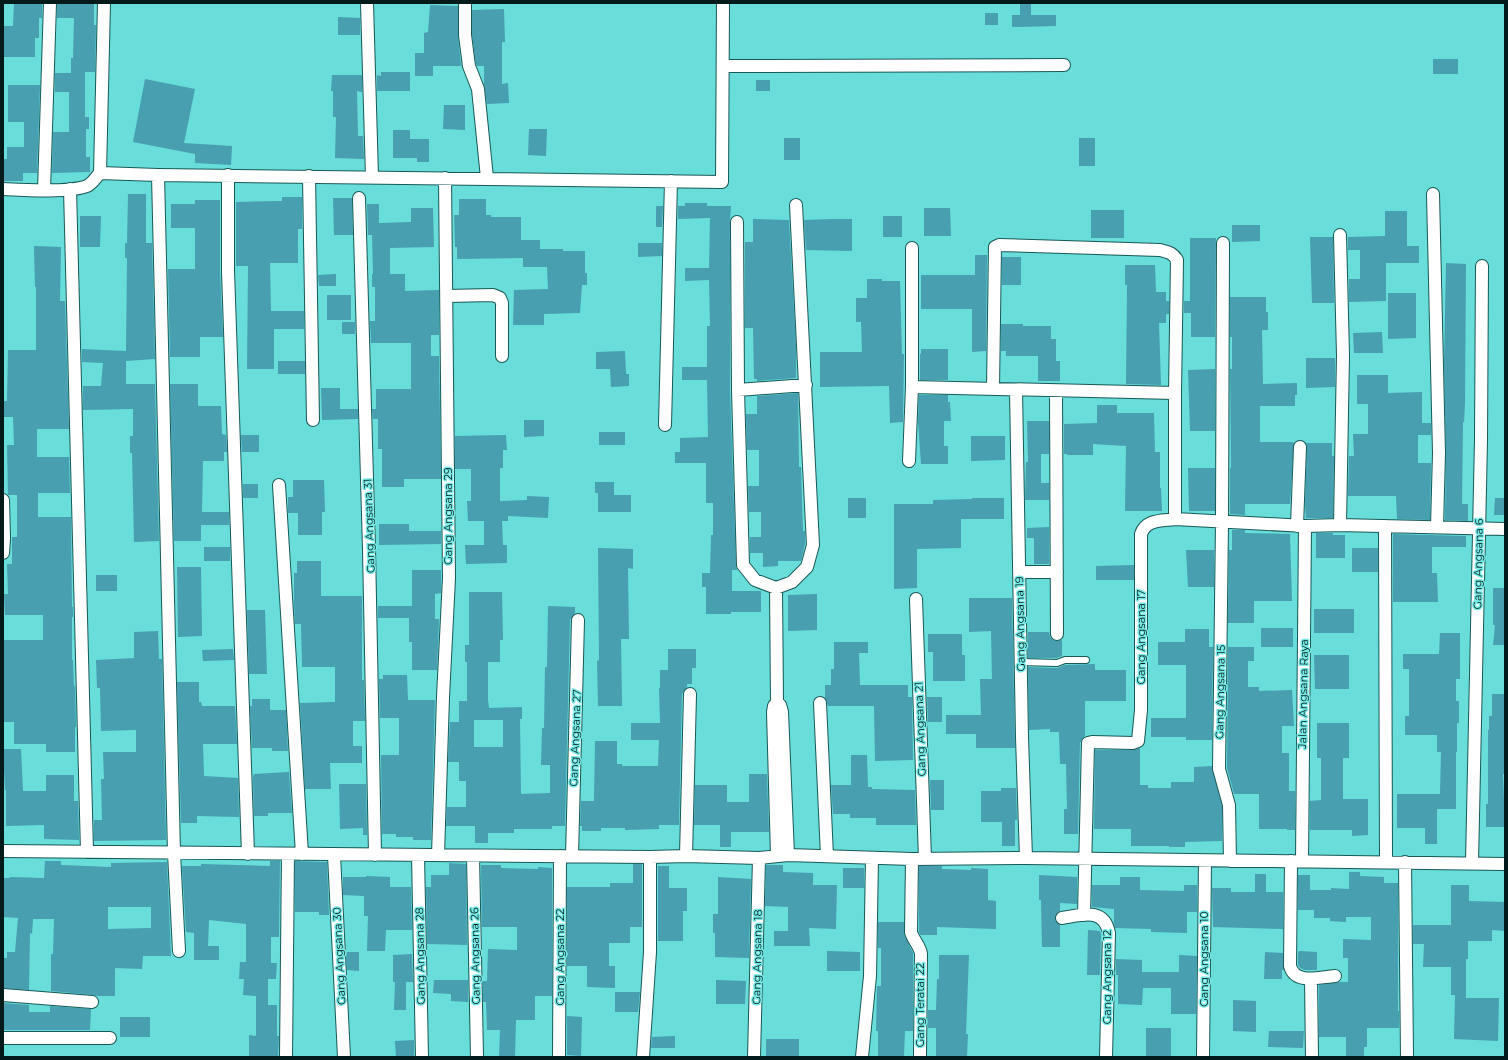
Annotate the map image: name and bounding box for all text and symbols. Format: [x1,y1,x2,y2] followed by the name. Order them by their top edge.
[441,467,455,565] street label: Gang Angsana 29
[360,479,378,573] street label: Gang Angsana 31
[1470,518,1486,610] street label: Gang Angsana 6
[1012,576,1028,672] street label: Gang Angsana 19
[1134,590,1148,684] street label: Gang Angsana 17
[1295,639,1311,750] street label: Jalan Angsana Raya
[1212,645,1228,739] street label: Gang Angsana 15
[911,681,929,777] street label: Gang Angsana 21
[566,689,584,787] street label: Gang Angsana 27
[329,907,349,1005] street label: Gang Angsana 30
[412,907,428,1005] street label: Gang Angsana 28
[467,907,483,1005] street label: Gang Angsana 26
[553,909,567,1005] street label: Gang Angsana 22
[749,909,765,1005] street label: Gang Angsana 18
[1197,911,1211,1007] street label: Gang Angsana 10
[1100,930,1114,1024] street label: Gang Angsana 12
[913,963,927,1047] street label: Gang Teratai 22

